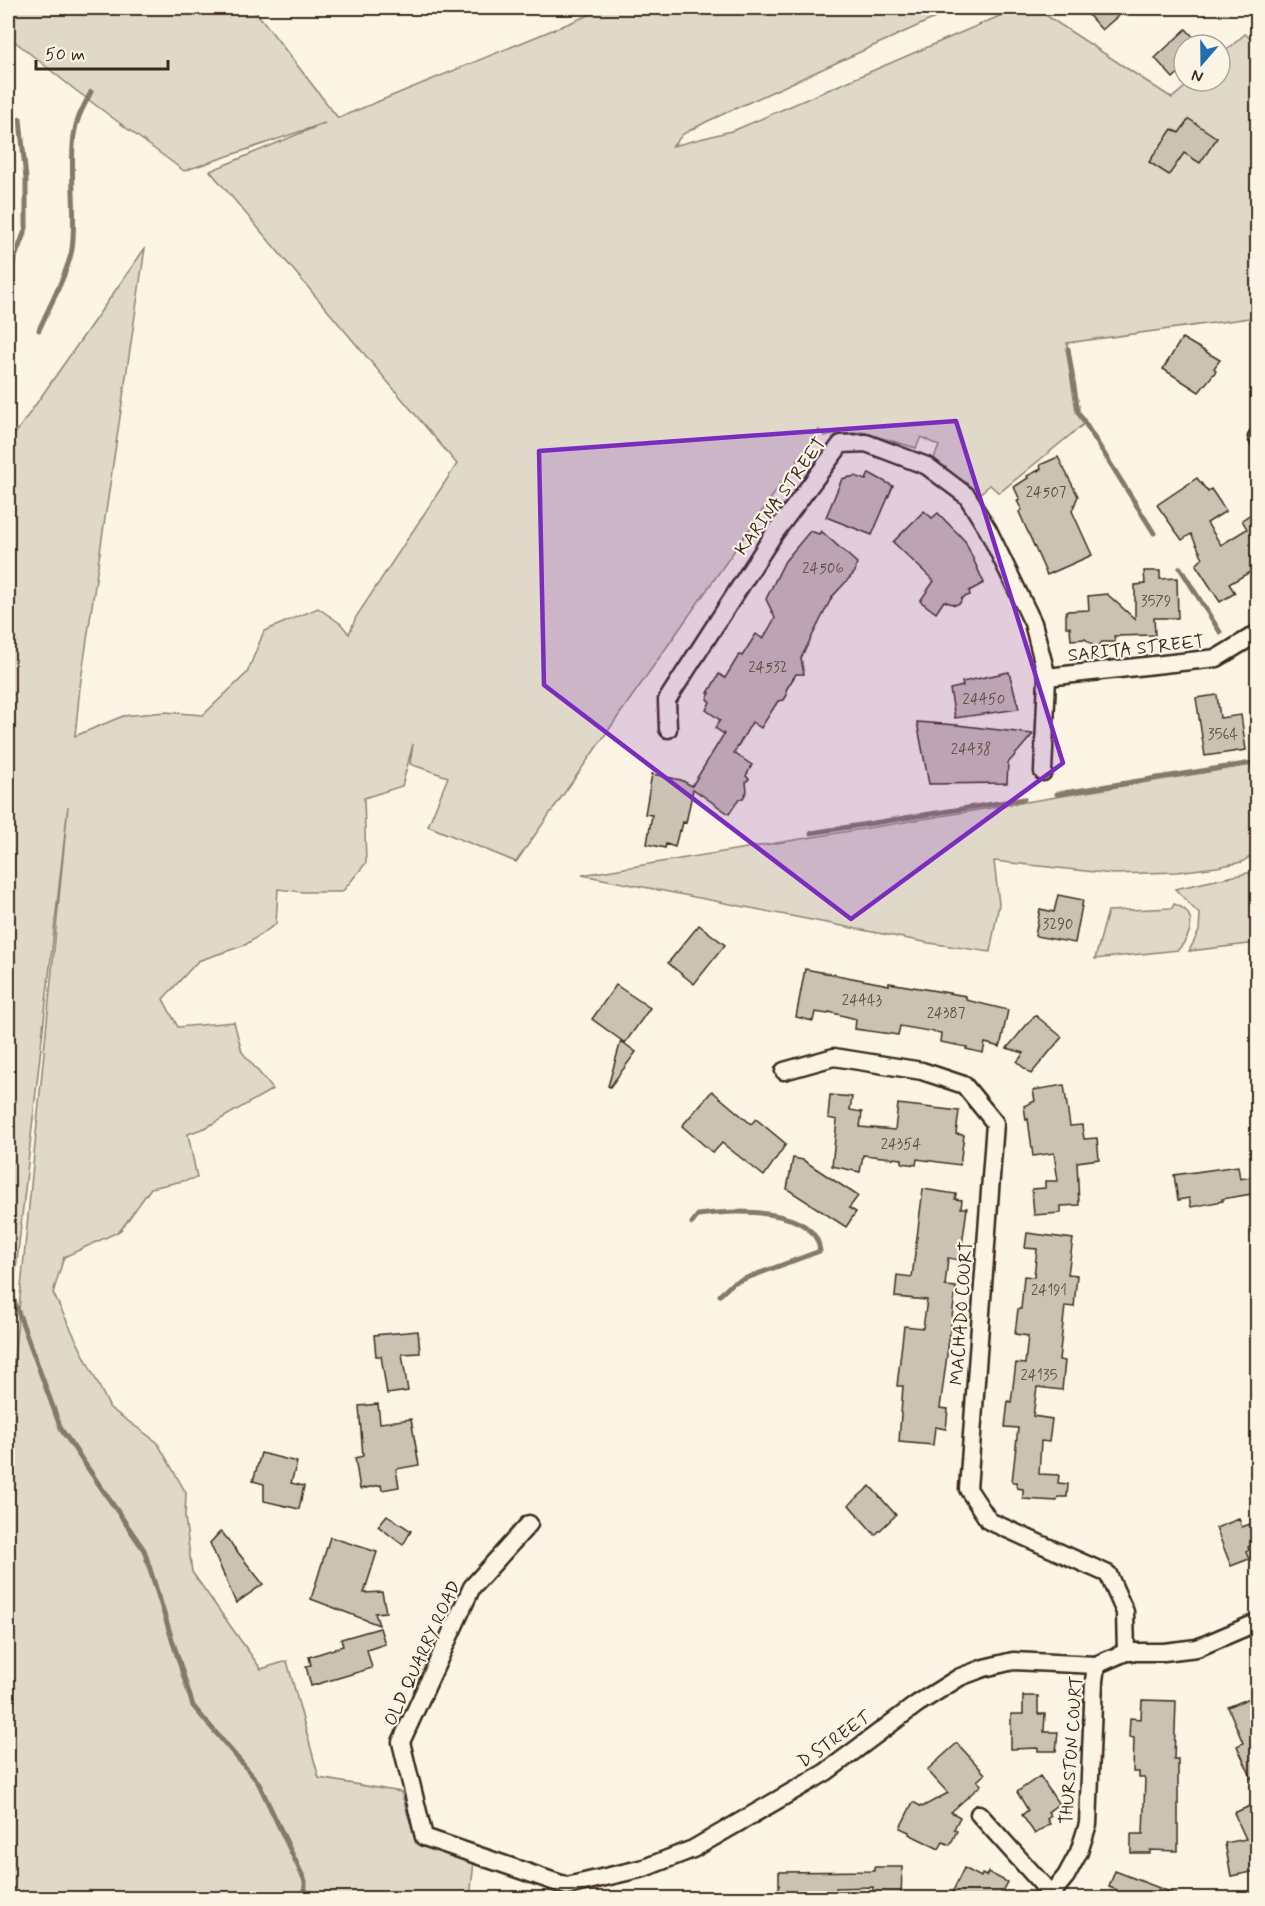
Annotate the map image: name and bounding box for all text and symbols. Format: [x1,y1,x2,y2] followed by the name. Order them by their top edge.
[36,33,168,71] scale bar
[1172,33,1232,93] north arrow
[45,43,85,67] text: 50 m
[1189,64,1206,87] text: N
[730,433,832,560] street label: KARINA STREET
[1026,483,1067,503] house number: 24507
[802,559,844,579] house number: 24506
[1141,592,1171,612] house number: 3579
[1067,630,1205,668] street label: SARITA STREET
[748,658,788,678] house number: 24532
[963,690,1005,710] house number: 24450
[1208,725,1239,745] house number: 3564
[951,740,991,760] house number: 24438
[1043,915,1073,935] house number: 3290
[842,991,882,1011] house number: 24443
[927,1004,966,1024] house number: 24387
[881,1135,921,1155] house number: 24354
[945,1240,979,1386] street label: MACHADO COURT
[1031,1281,1067,1301] house number: 24191
[1020,1366,1058,1386] house number: 24135
[379,1577,467,1730] street label: OLD QUARRY ROAD
[1055,1675,1089,1825] street label: THURSTON COURT
[793,1705,877,1774] street label: D STREET

